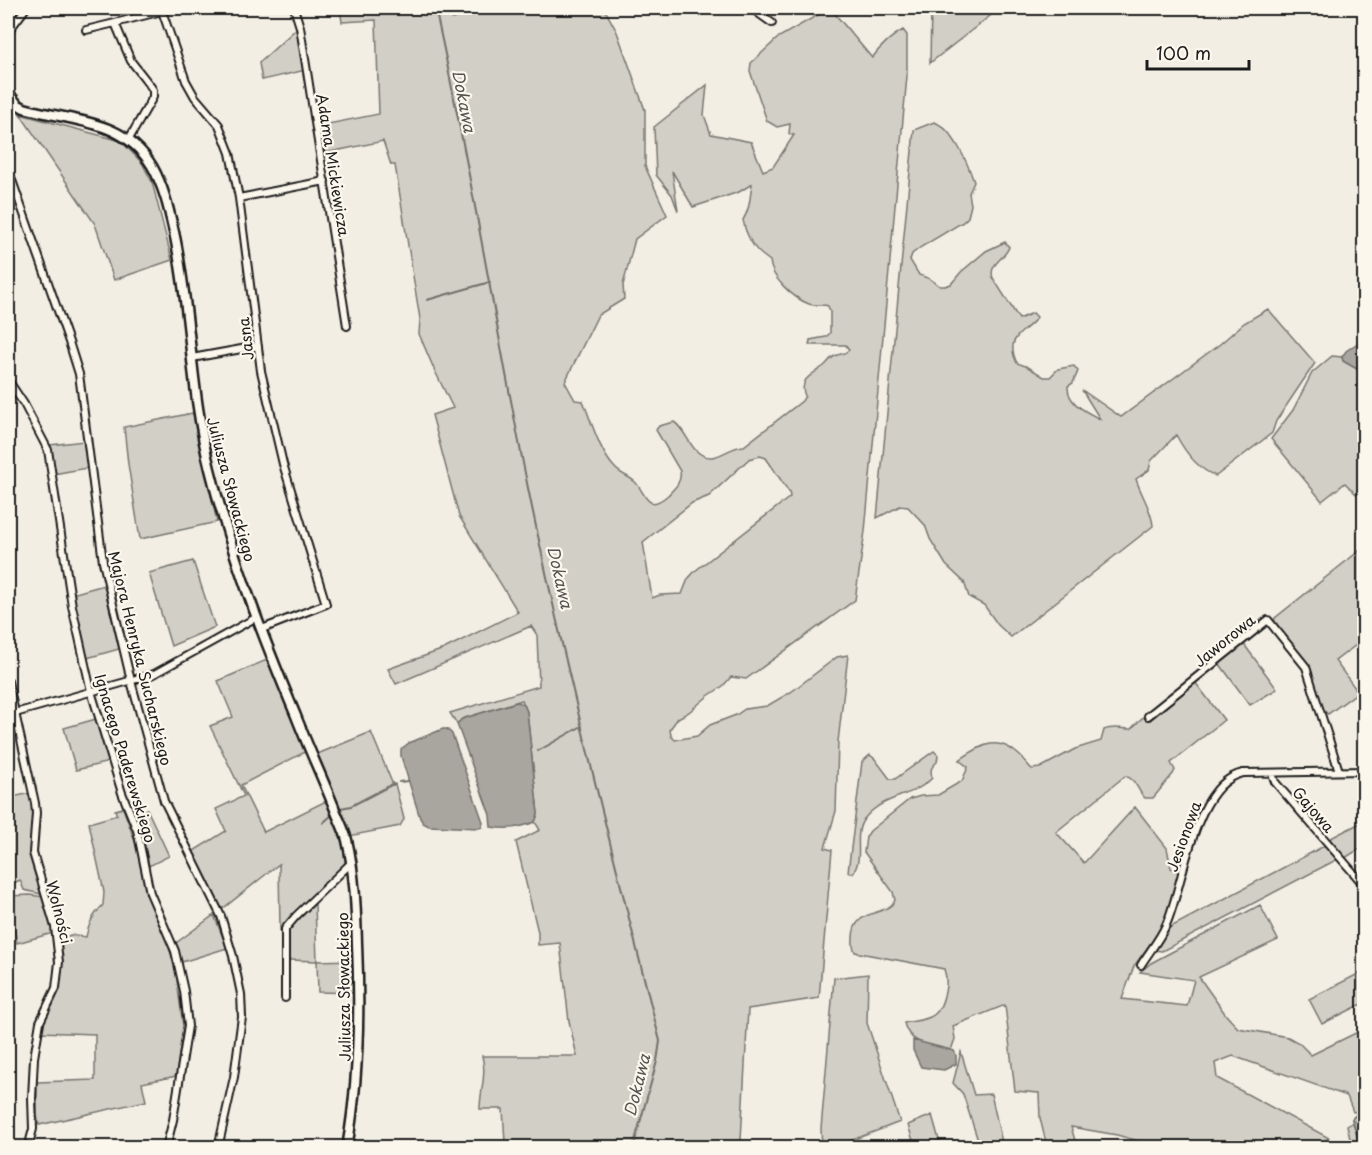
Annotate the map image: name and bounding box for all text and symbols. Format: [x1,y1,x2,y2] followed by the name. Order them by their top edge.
[1147,33,1249,71] scale bar
[1156,39,1211,66] text: 100 m
[447,68,483,135] water label: Dokawa
[311,92,357,238] street label: Adama Mickiewicza
[231,316,259,362] street label: Jasna
[202,414,262,564] street label: Juliusza Słowackiego
[542,544,580,611] water label: Dokawa
[103,548,179,768] street label: Majora Henryka Sucharskiego
[1188,608,1260,672] street label: Jaworowa
[89,671,163,845] street label: Ignacego Paderewskiego
[1288,781,1341,838] street label: Gajowa
[1160,797,1207,874] street label: Jesionowa
[41,878,79,946] street label: Wolności
[330,912,356,1062] street label: Juliusza Słowackiego
[617,1051,655,1118] water label: Dokawa

